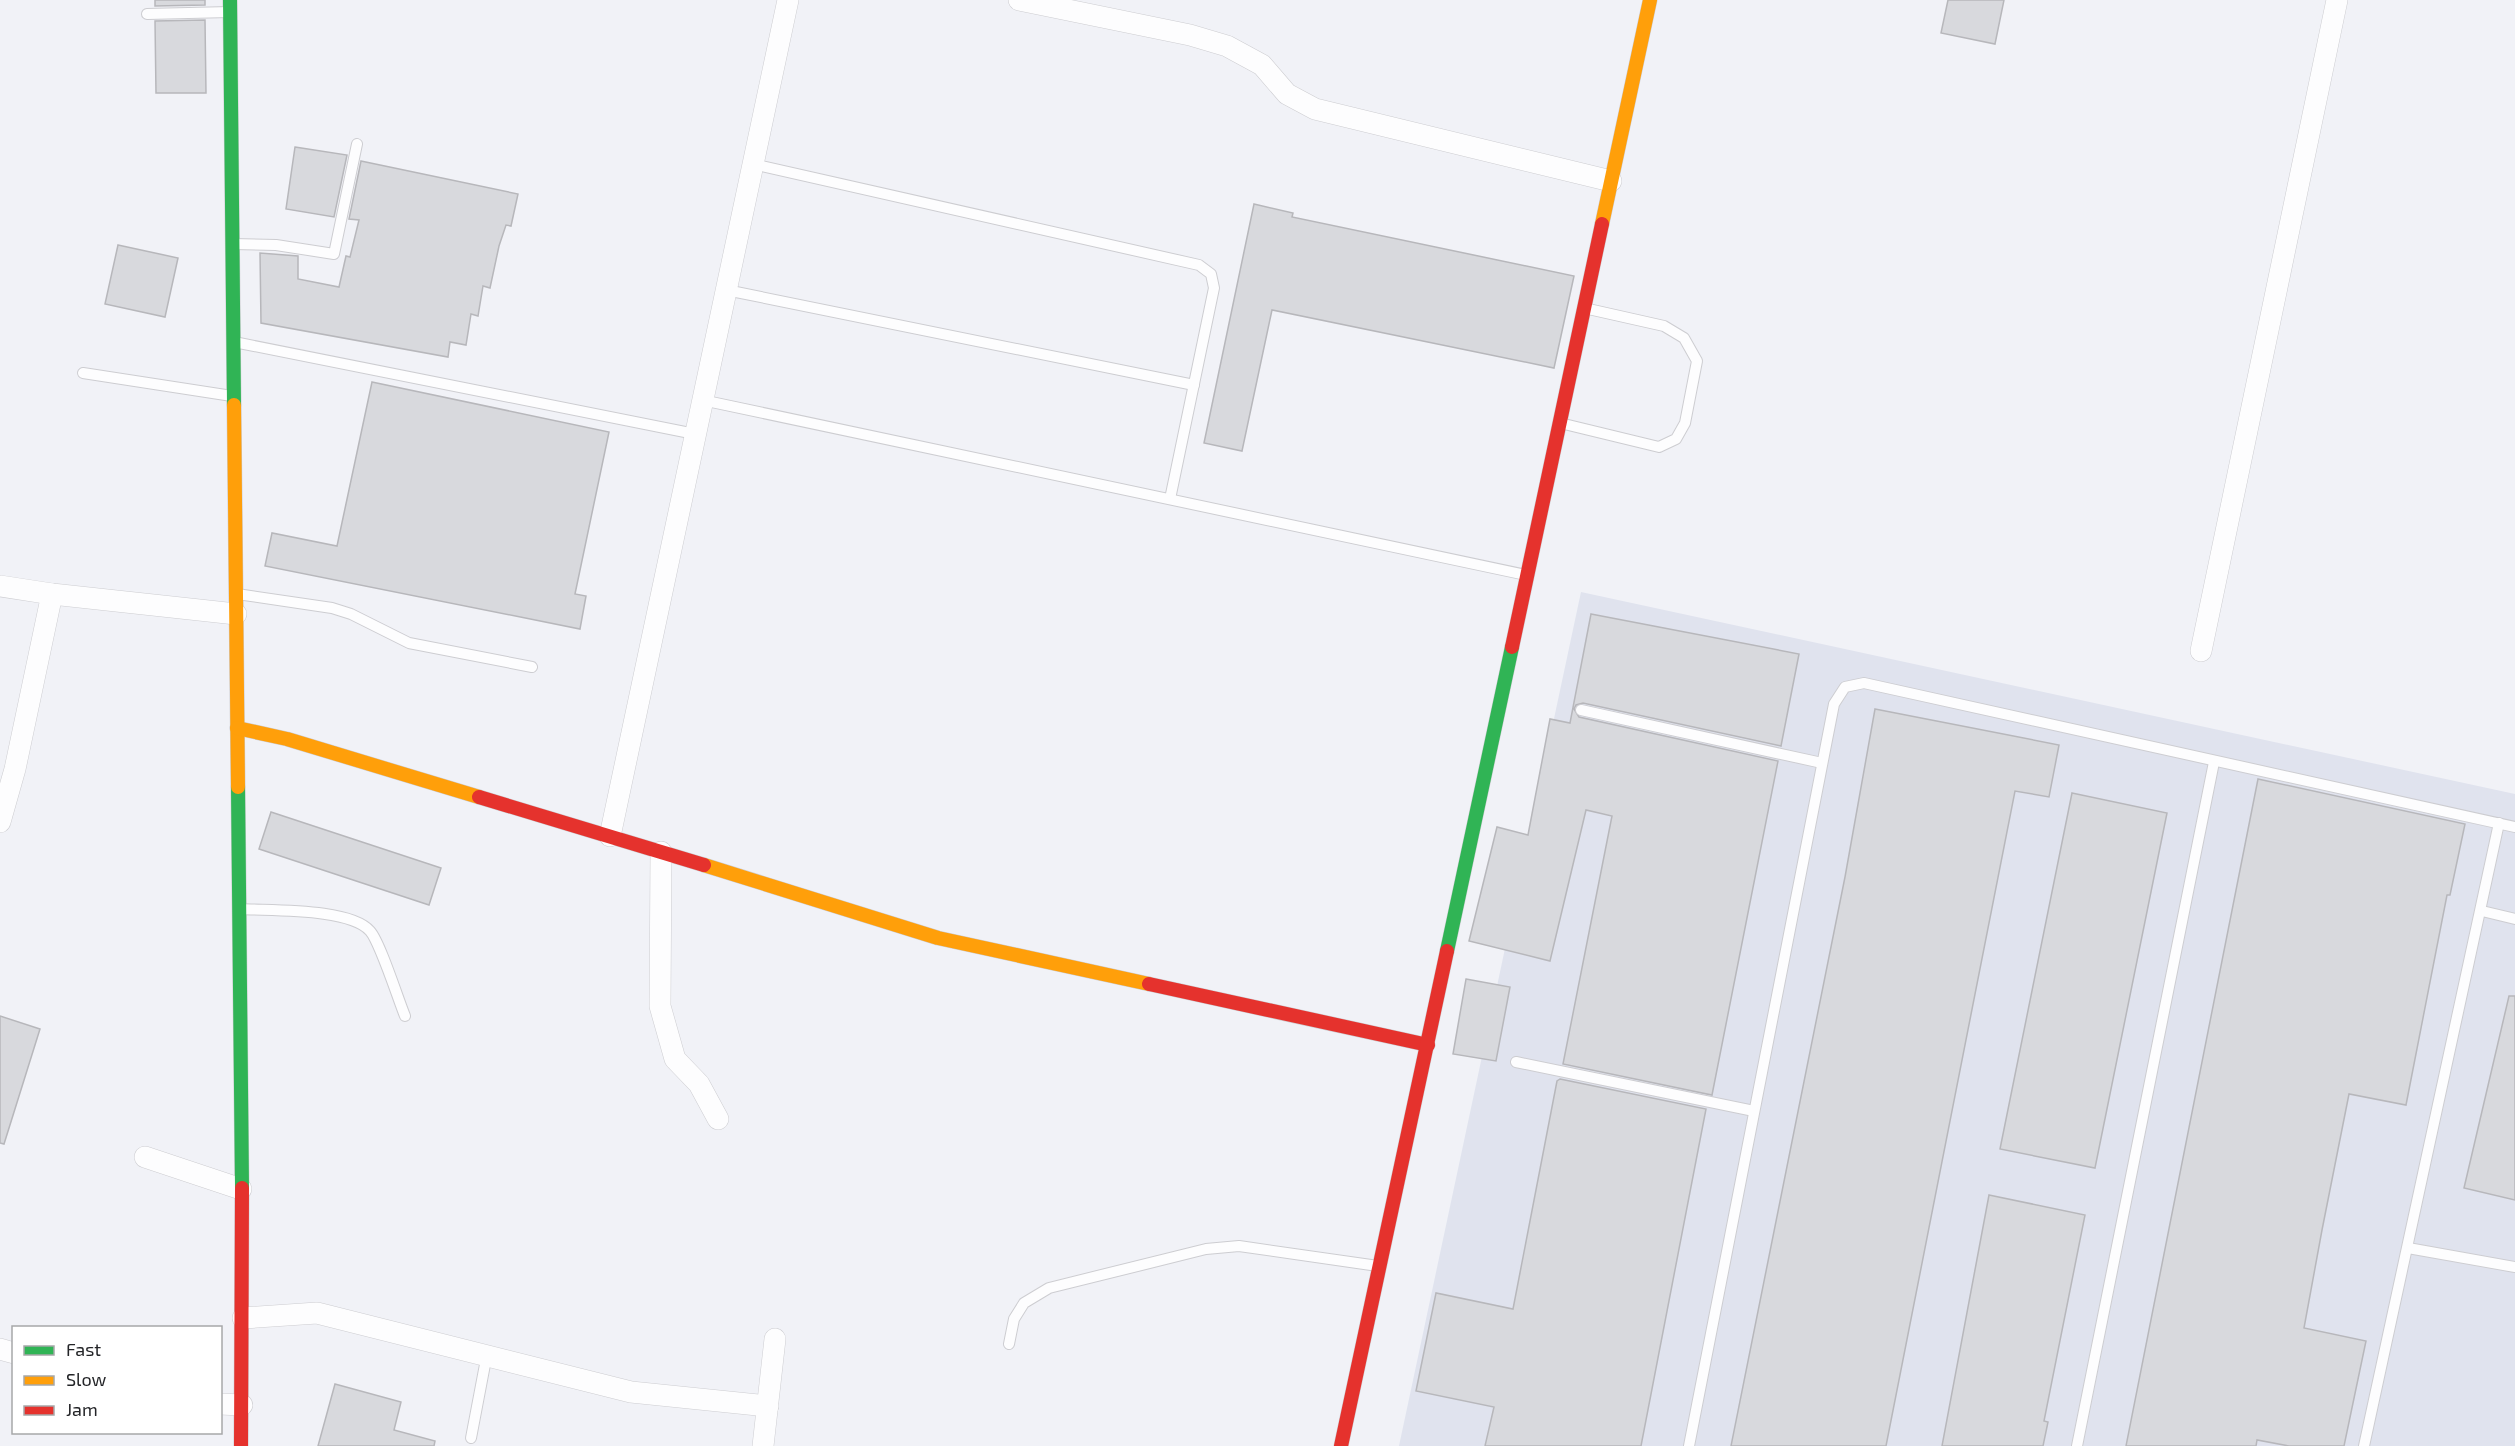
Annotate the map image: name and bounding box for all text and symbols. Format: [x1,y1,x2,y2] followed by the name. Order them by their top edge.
[12,1326,222,1434] legend
[66,1338,101,1360] text: Fast
[66,1368,107,1390] text: Slow
[66,1398,98,1420] text: Jam

